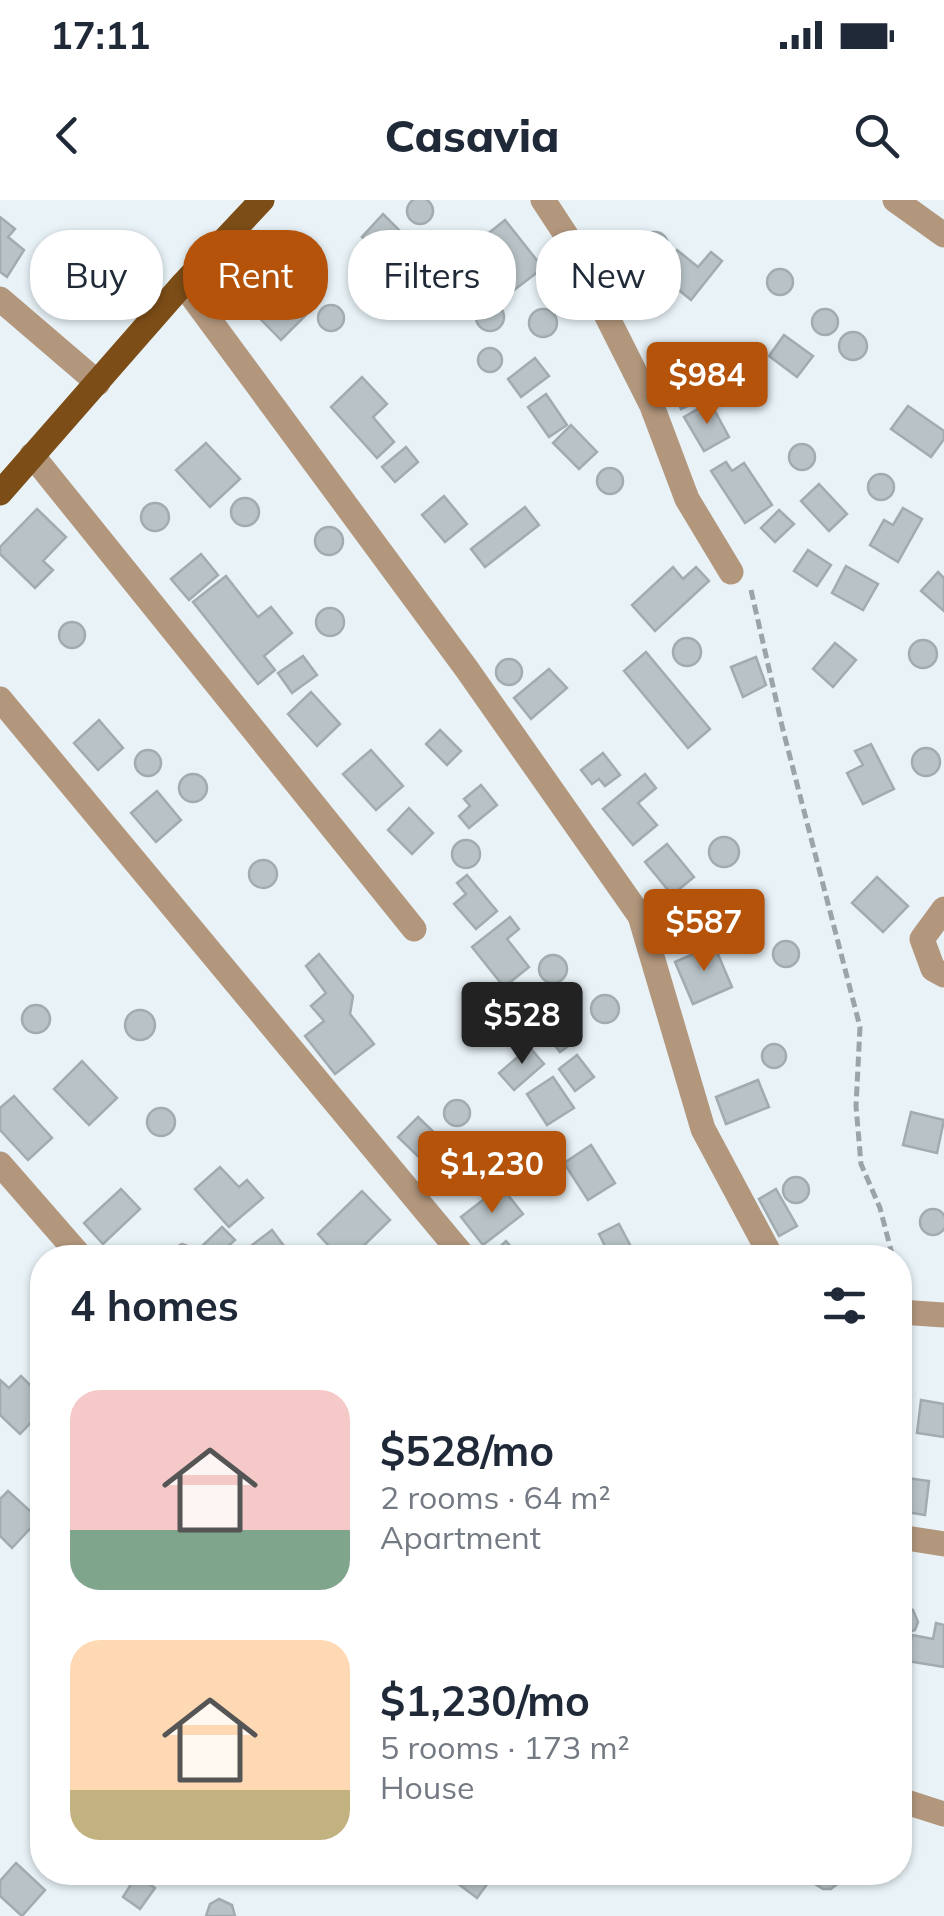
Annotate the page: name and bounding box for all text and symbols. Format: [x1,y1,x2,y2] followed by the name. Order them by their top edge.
[50,11,151,59] text: 17:11
[385,107,559,163] text: Casavia
[40,108,95,163] icon: back
[849,108,904,163] icon: search
[30,230,163,320] chip: Buy
[183,230,328,320] chip: Rent
[348,230,516,320] chip: Filters
[536,230,681,320] chip: New
[648,342,766,427] pin: $984
[669,354,745,394] text: $984
[645,889,763,974] pin: $587
[666,901,742,941] text: $587
[463,982,581,1067] pin: $528
[484,994,560,1034] text: $528
[411,1131,573,1216] pin: $1,230
[440,1143,544,1183] text: $1,230
[817,1278,872,1333] icon: filters
[70,1279,239,1332] text: 4 homes
[380,1424,554,1477] text: $528/mo
[150,1430,270,1550] icon: home
[380,1477,611,1517] text: 2 rooms · 64 m²
[380,1517,541,1557] text: Apartment
[380,1674,590,1727] text: $1,230/mo
[150,1680,270,1800] icon: home
[380,1727,630,1767] text: 5 rooms · 173 m²
[380,1767,475,1807] text: House

